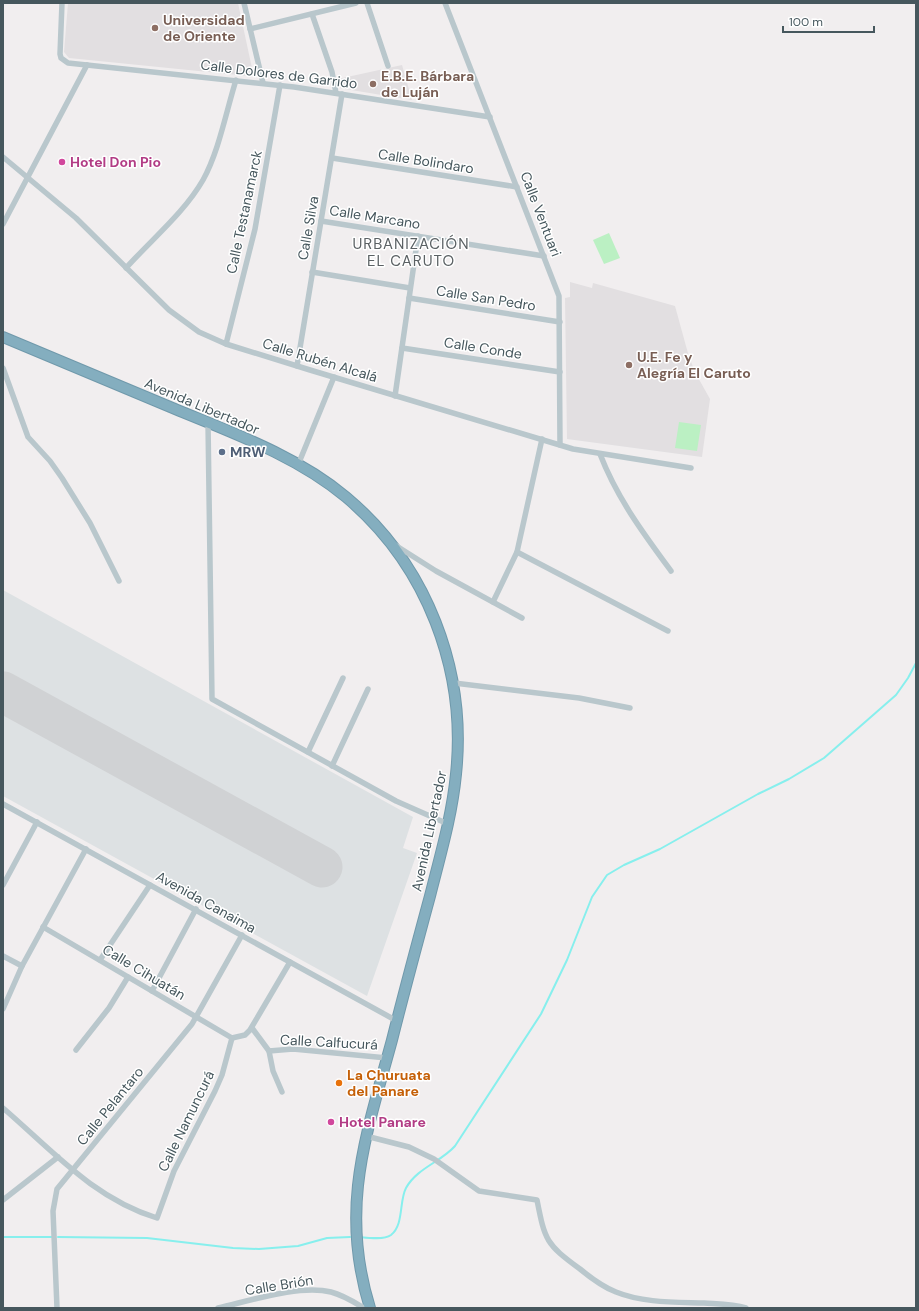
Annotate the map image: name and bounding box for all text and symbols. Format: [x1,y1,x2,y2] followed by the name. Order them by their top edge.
[783,8,874,34] scale bar
[163,11,245,45] place label: Universidad de Oriente
[789,14,823,30] text: 100 m
[150,23,160,33] marker: Universidad de Oriente
[199,55,359,93] street label: Calle Dolores de Garrido
[381,67,474,101] place label: E.B.E. Bárbara de Luján
[368,79,378,89] marker: E.B.E. Bárbara de Luján
[377,145,475,177] street label: Calle Bolindaro
[222,149,266,275] street label: Calle Testanamarck
[70,153,161,171] place label: Hotel Don Pio
[57,157,67,167] marker: Hotel Don Pio
[517,169,565,259] street label: Calle Ventuari
[294,195,322,261] street label: Calle Silva
[328,201,422,233] street label: Calle Marcano
[352,234,470,271] district label: URBANIZACIÓN EL CARUTO
[435,281,537,315] street label: Calle San Pedro
[443,333,523,363] street label: Calle Conde
[260,334,380,386] street label: Calle Rubén Alcalá
[637,348,751,382] place label: U.E. Fe y Alegría El Caruto
[624,360,634,370] marker: U.E. Fe y Alegría El Caruto
[142,374,262,438] street label: Avenida Libertador
[230,443,265,461] place label: MRW
[217,447,227,457] marker: MRW
[407,769,451,893] street label: Avenida Libertador
[153,867,259,937] street label: Avenida Canaima
[99,940,189,1004] street label: Calle Cihuatán
[280,1030,378,1054] street label: Calle Calfucurá
[73,1063,147,1149] street label: Calle Pelantaro
[347,1066,431,1100] place label: La Churuata del Panare
[154,1068,218,1174] street label: Calle Namuncurá
[334,1078,344,1088] marker: La Churuata del Panare
[339,1113,426,1131] place label: Hotel Panare
[326,1117,336,1127] marker: Hotel Panare
[244,1271,314,1299] street label: Calle Brión

